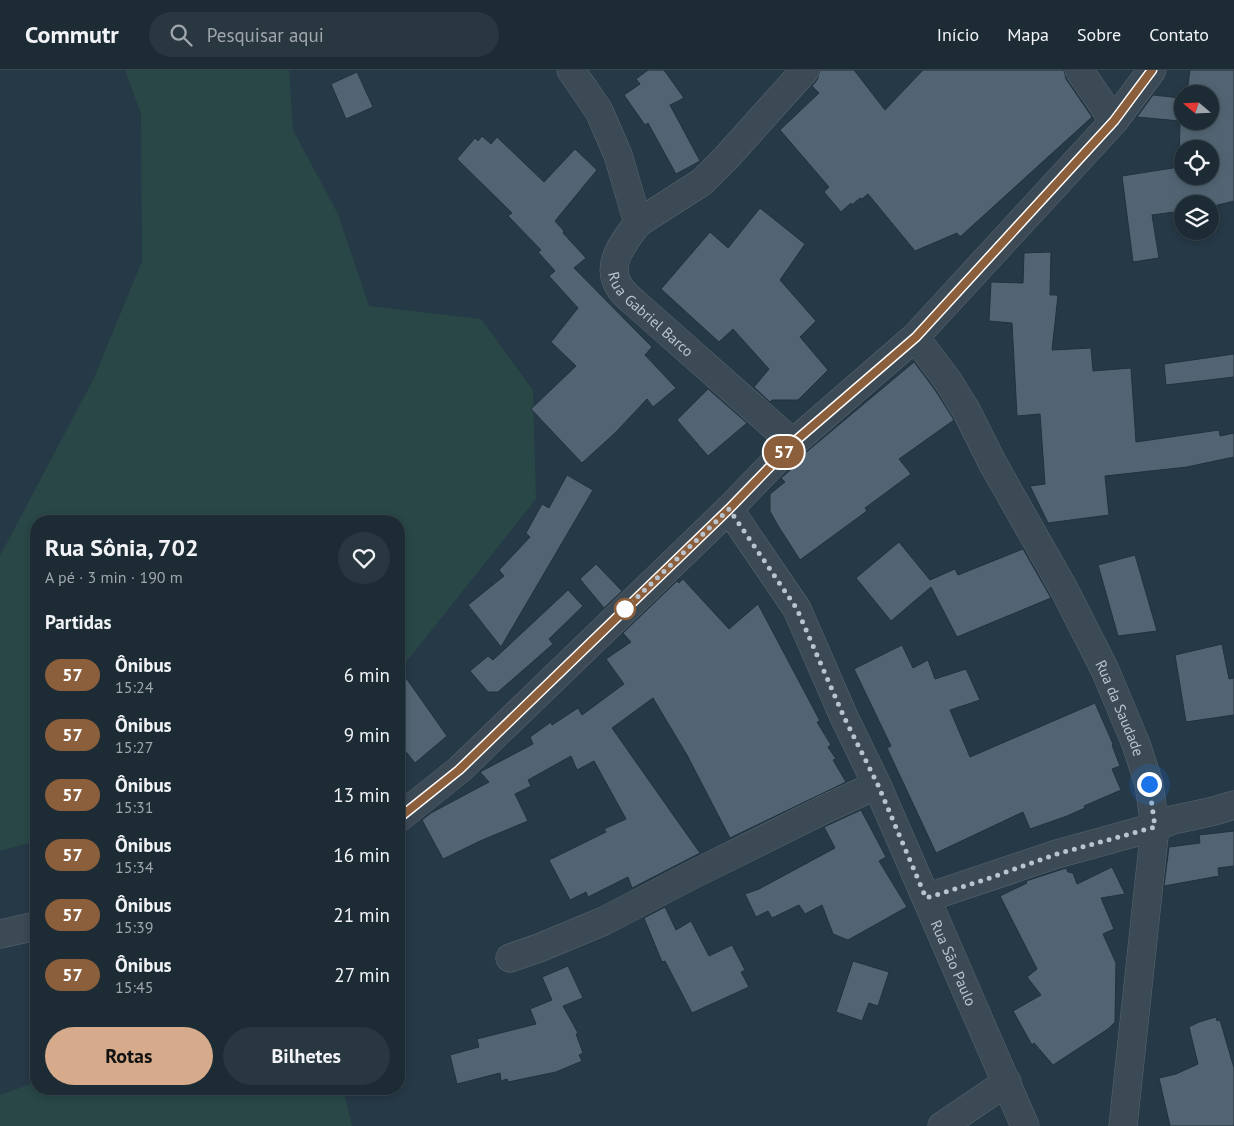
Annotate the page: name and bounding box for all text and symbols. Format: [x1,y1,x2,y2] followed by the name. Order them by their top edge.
[149,12,499,57] search box
[25,19,119,50] text: Commutr
[167,21,195,49] icon: search
[207,23,324,47] text: Pesquisar aqui
[937,23,979,46] text: Início
[1007,23,1049,46] text: Mapa
[1077,23,1121,46] text: Sobre
[1149,23,1209,46] text: Contato
[1174,85,1219,130] north arrow
[1174,85,1219,240] map controls
[1174,140,1219,185] button: locate
[1174,195,1219,240] button: layers
[605,270,698,360] street label: Rua Gabriel Barco
[762,436,806,468] line badge: 57
[774,440,794,463] text: 57
[45,532,199,563] text: Rua Sônia, 702
[338,532,390,584] button: heart
[45,567,183,587] text: A pé · 3 min · 190 m
[614,598,636,620] unlabelled marker
[45,610,111,634] text: Partidas
[115,653,172,677] text: Ônibus
[1092,656,1149,758] street label: Rua da Saudade
[62,663,83,686] text: 57
[344,663,390,687] text: 6 min
[115,677,153,697] text: 15:24
[115,713,172,737] text: Ônibus
[62,723,83,746] text: 57
[344,723,390,747] text: 9 min
[115,737,153,757] text: 15:27
[1137,772,1162,797] your location
[115,773,172,797] text: Ônibus
[62,783,83,806] text: 57
[333,783,390,807] text: 13 min
[115,797,153,817] text: 15:31
[115,833,172,857] text: Ônibus
[62,843,83,866] text: 57
[333,843,390,867] text: 16 min
[115,857,153,877] text: 15:34
[115,893,172,917] text: Ônibus
[62,903,83,926] text: 57
[333,903,390,927] text: 21 min
[115,917,153,937] text: 15:39
[927,917,981,1009] street label: Rua São Paulo
[115,953,172,977] text: Ônibus
[62,963,83,986] text: 57
[334,963,390,987] text: 27 min
[115,977,153,997] text: 15:45
[45,1027,213,1085] button: Rotas
[223,1027,390,1085] button: Bilhetes

